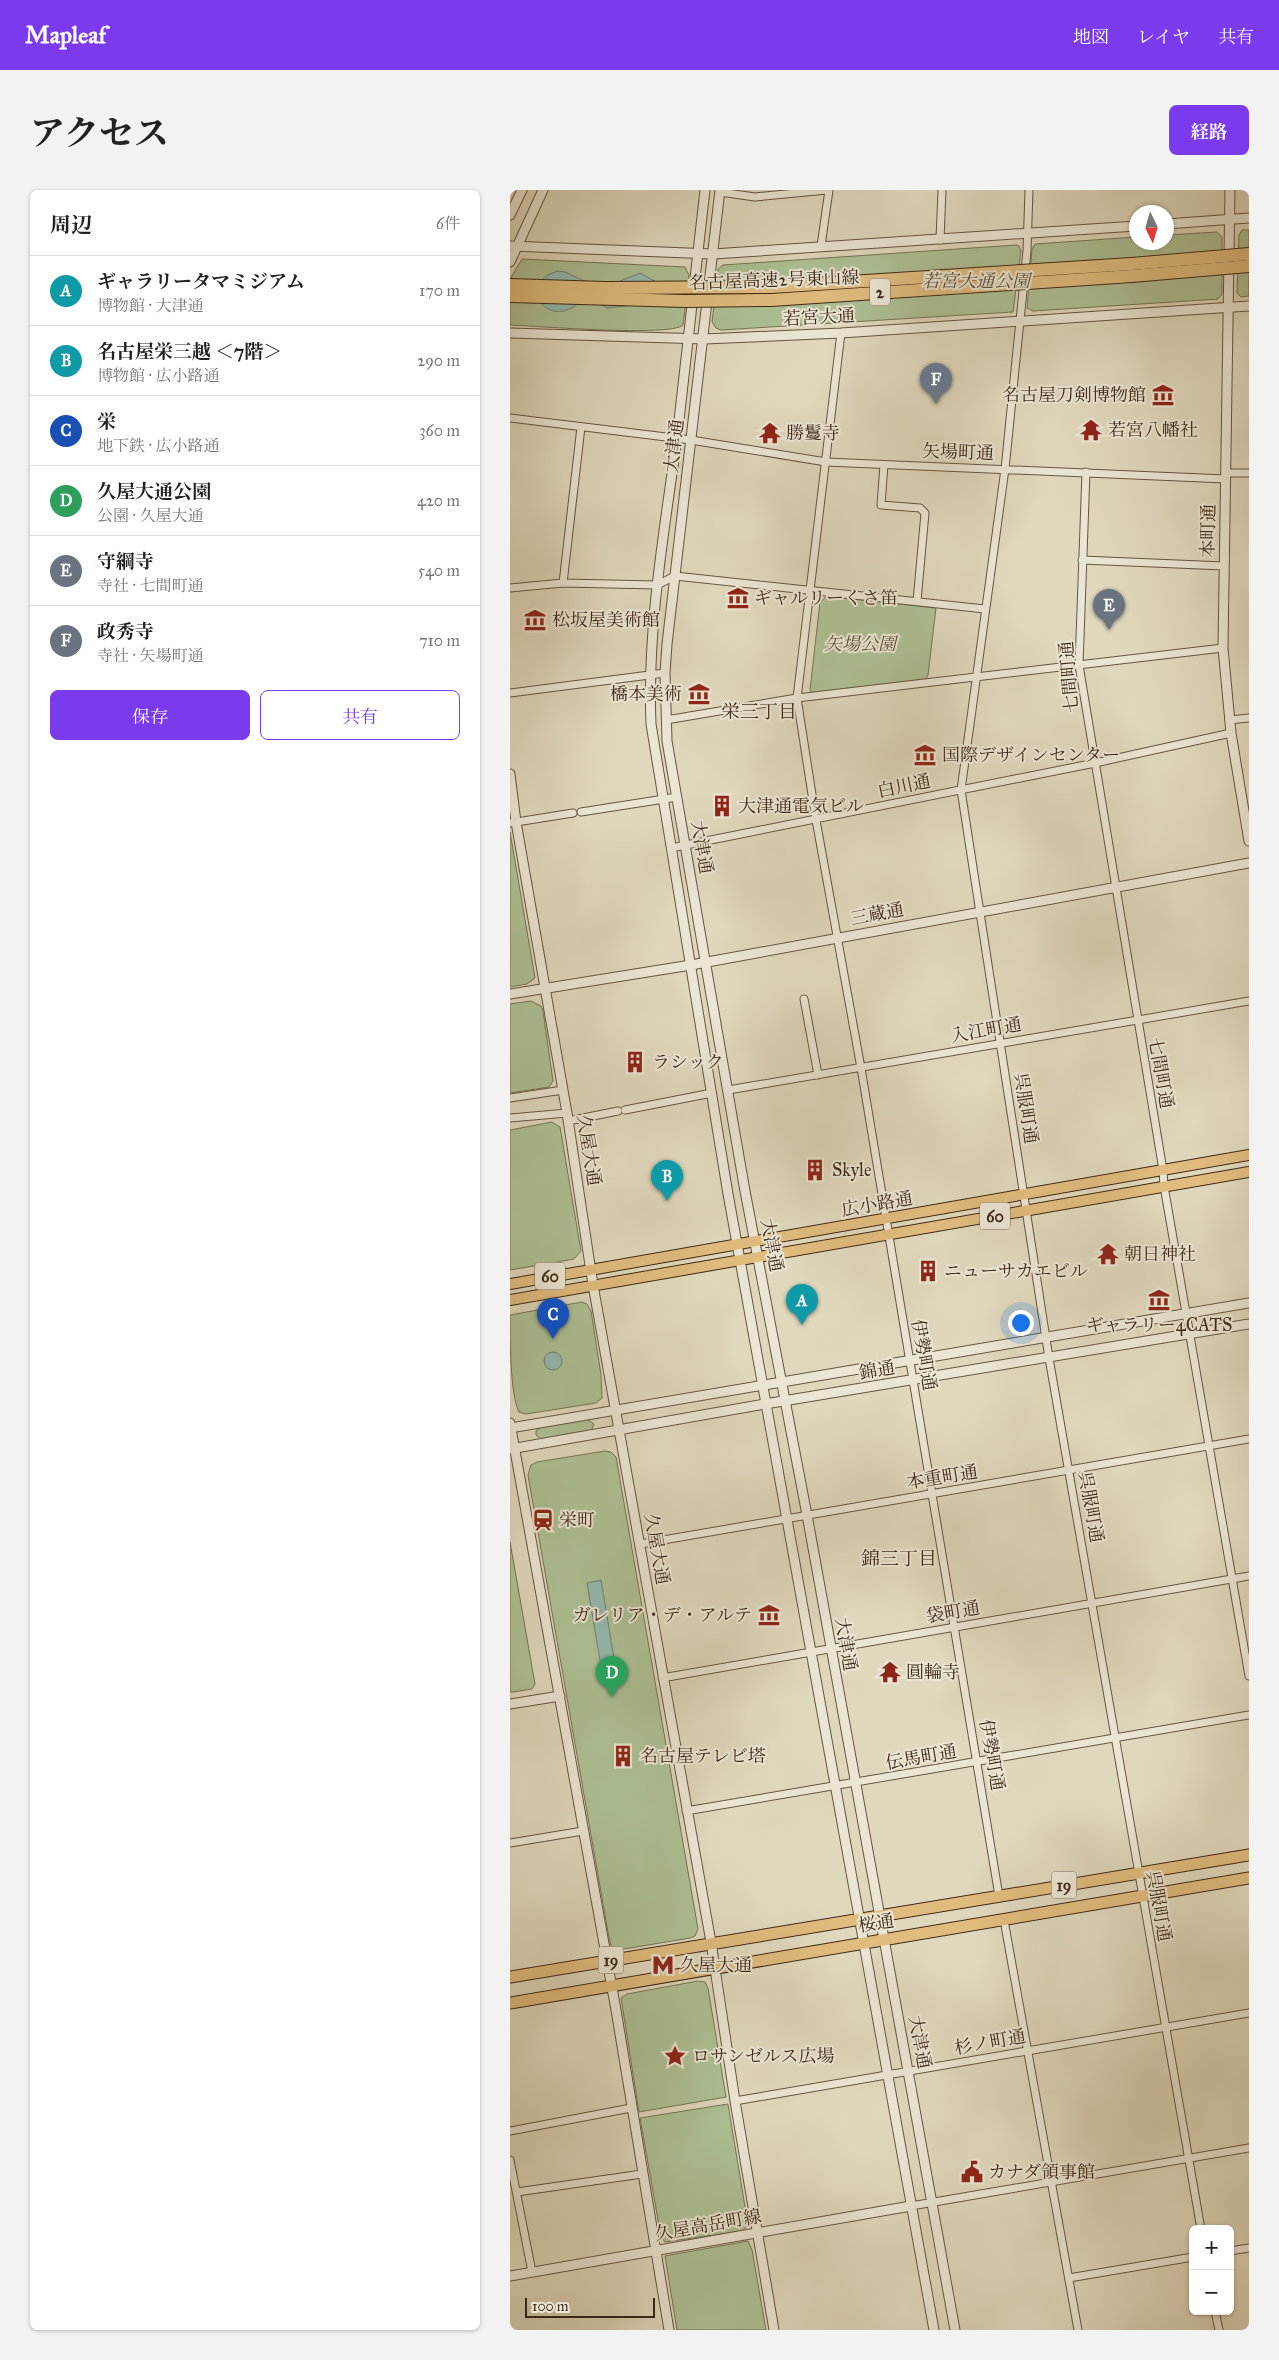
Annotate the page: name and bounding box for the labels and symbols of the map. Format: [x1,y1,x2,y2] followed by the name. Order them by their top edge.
[1129,205,1174,250] north arrow
[688,266,860,294] street label: 名古屋高速2号東山線
[922,270,1033,292] park label: 若宮大通公園
[870,278,890,305] road number: 2
[782,304,856,330] street label: 若宮大通
[920,363,952,404] pin: F
[1150,382,1176,408] museum icon: 名古屋刀剣博物館
[1002,384,1146,406] place label: 名古屋刀剣博物館
[1078,417,1104,443] temple icon: 若宮八幡社
[660,418,688,474] street label: 大津通
[1108,419,1198,441] place label: 若宮八幡社
[757,420,783,446] temple icon: 勝鬘寺
[786,422,840,444] place label: 勝鬘寺
[922,440,994,464] street label: 矢場町通
[1197,504,1219,558] street label: 本町通
[725,585,751,611] museum icon: ギャルリーくさ笛
[754,587,898,609] place label: ギャルリーくさ笛
[1093,589,1125,630] pin: E
[522,607,548,633] museum icon: 松坂屋美術館
[552,609,660,631] place label: 松坂屋美術館
[824,633,899,655] park label: 矢場公園
[1055,640,1083,714] street label: 七間町通
[686,681,712,707] museum icon: 橋本美術
[610,683,682,705] place label: 橋本美術
[721,700,797,723] district label: 栄三丁目
[912,742,938,768] museum icon: 国際デザインセンター
[942,744,1120,766] place label: 国際デザインセンター
[875,770,933,802] street label: 白川通
[709,793,735,819] building icon: 大津通電気ビル
[738,795,864,817] place label: 大津通電気ビル
[686,819,718,875] street label: 大津通
[848,898,906,930] street label: 三蔵通
[949,1013,1023,1047] street label: 入江町通
[1144,1036,1178,1110] street label: 七間町通
[622,1049,648,1075] building icon: ラシック
[652,1051,724,1073] place label: ラシック
[1010,1071,1042,1145] street label: 呉服町通
[573,1113,605,1187] street label: 久屋大通
[802,1157,828,1183] building icon: Skyle
[832,1159,871,1181] place label: Skyle
[651,1160,683,1201] pin: B
[840,1187,914,1221] street label: 広小路通
[980,1202,1010,1230] road number: 60
[756,1216,788,1274] street label: 大津通
[1095,1241,1121,1267] temple icon: 朝日神社
[1124,1243,1196,1265] place label: 朝日神社
[915,1258,941,1284] building icon: ニューサカエビル
[944,1260,1088,1282] place label: ニューサカエビル
[535,1262,565,1290] road number: 60
[786,1284,818,1325] pin: A
[1146,1287,1172,1313] museum icon: ギャラリー4CATS
[537,1298,569,1339] pin: C
[1008,1310,1034,1336] your location
[1086,1314,1232,1336] place label: ギャラリー4CATS
[907,1318,941,1392] street label: 伊勢町通
[857,1356,897,1384] street label: 錦通
[905,1461,979,1493] street label: 本重町通
[1074,1470,1108,1544] street label: 呉服町通
[530,1507,556,1533] station icon: 栄町
[559,1509,595,1531] place label: 栄町
[640,1512,674,1586] street label: 久屋大通
[861,1547,937,1570] district label: 錦三丁目
[925,1596,981,1628] street label: 袋町通
[756,1602,782,1628] museum icon: ガレリア・デ・アルテ
[573,1604,752,1626] place label: ガレリア・デ・アルテ
[830,1616,862,1672] street label: 大津通
[596,1656,628,1697] pin: D
[877,1659,903,1685] temple icon: 圓輪寺
[906,1661,960,1683] place label: 圓輪寺
[975,1718,1009,1792] street label: 伊勢町通
[884,1740,958,1774] street label: 伝馬町通
[610,1743,636,1769] building icon: 名古屋テレビ塔
[640,1745,766,1767] place label: 名古屋テレビ塔
[1142,1869,1176,1943] street label: 呉服町通
[1052,1872,1076,1898] road number: 19
[857,1909,895,1937] street label: 桜通
[598,1946,624,1974] road number: 19
[650,1952,676,1978] metro station icon: 久屋大通
[680,1954,752,1976] place label: 久屋大通
[904,2013,936,2071] street label: 大津通
[953,2025,1027,2059] street label: 杉ノ町通
[662,2043,688,2069] place icon: ロサンゼルス広場
[692,2045,835,2067] place label: ロサンゼルス広場
[959,2159,985,2185] public building icon: カナダ領事館
[988,2161,1095,2183] place label: カナダ領事館
[653,2205,763,2245] street label: 久屋高岳町線
[525,2295,655,2318] scale bar

